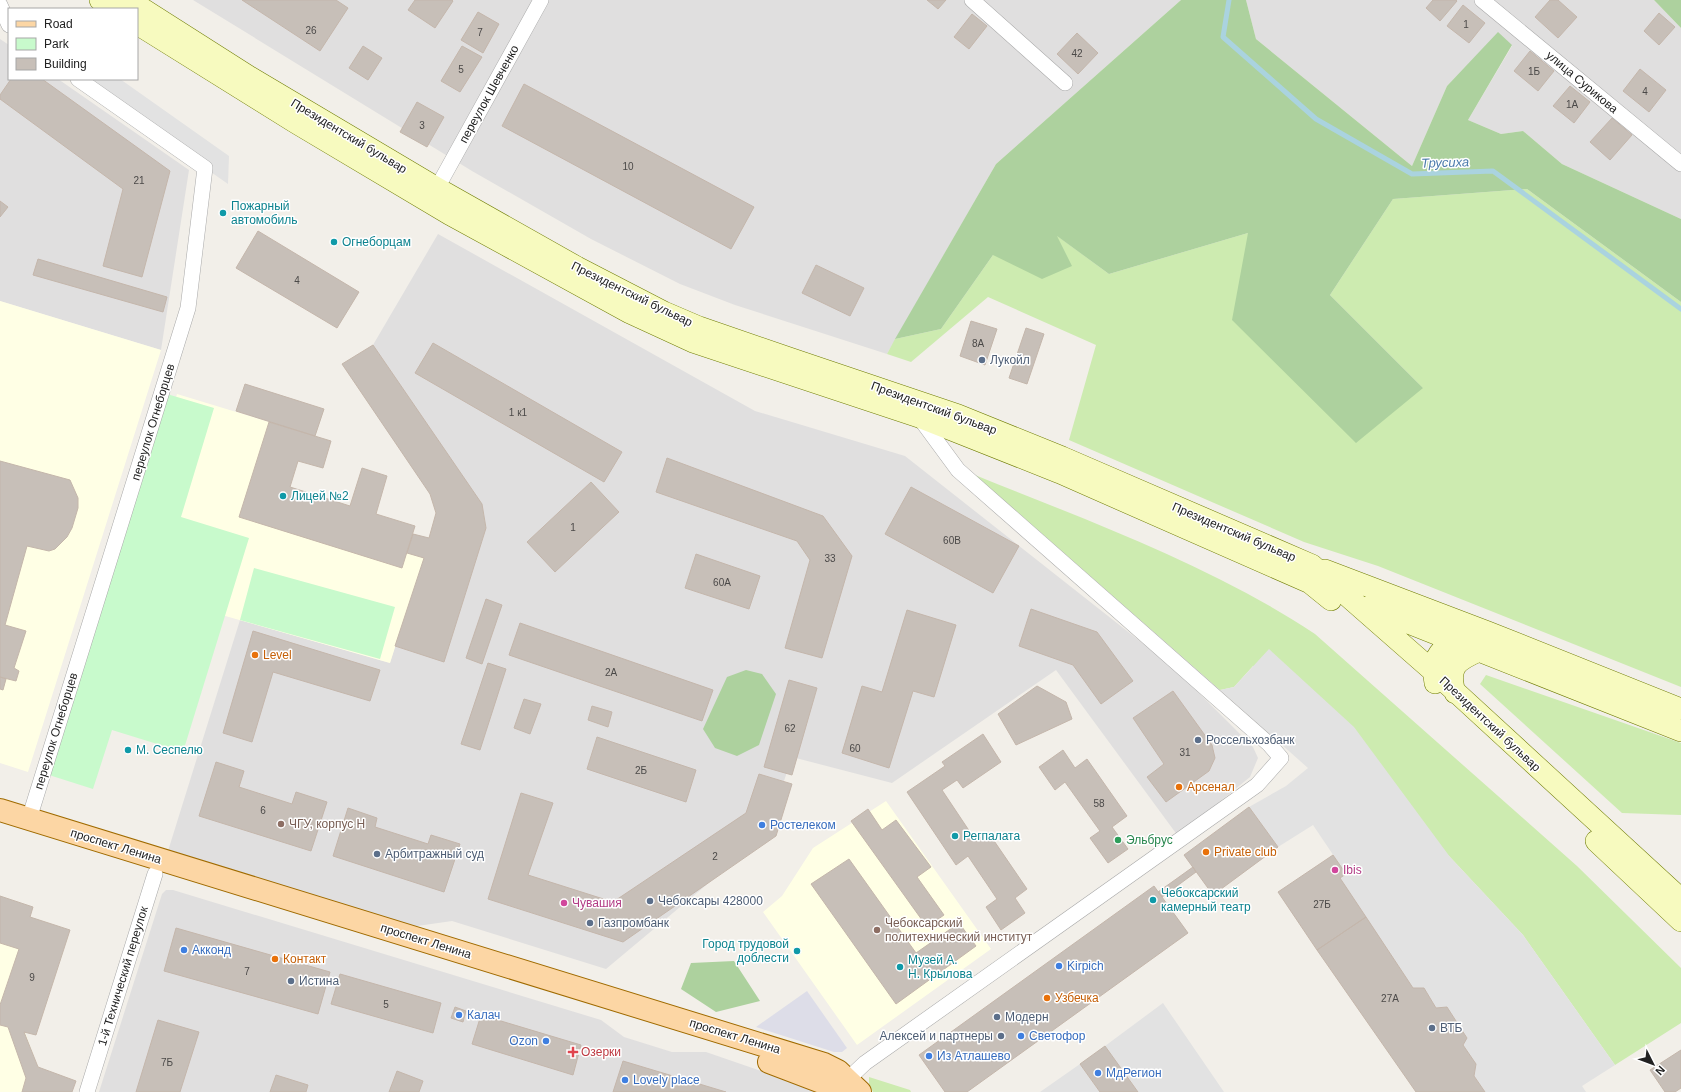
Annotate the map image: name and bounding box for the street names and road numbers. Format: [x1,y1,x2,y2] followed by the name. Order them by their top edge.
[456,42,522,145] street label: переулок Шевченко
[1543,48,1621,116] street label: улица Сурикова
[288,96,410,176] street label: Президентский бульвар
[569,259,695,330] street label: Президентский бульвар
[129,362,177,482] street label: переулок Огнеборцев
[869,379,999,437] street label: Президентский бульвар
[1170,500,1298,565] street label: Президентский бульвар
[32,671,80,791] street label: переулок Огнеборцев
[1437,674,1544,775] street label: Президентский бульвар
[69,826,163,867] street label: проспект Ленина
[95,904,151,1047] street label: 1-й Технический переулок
[379,921,473,962] street label: проспект Ленина
[688,1016,782,1057] street label: проспект Ленина

